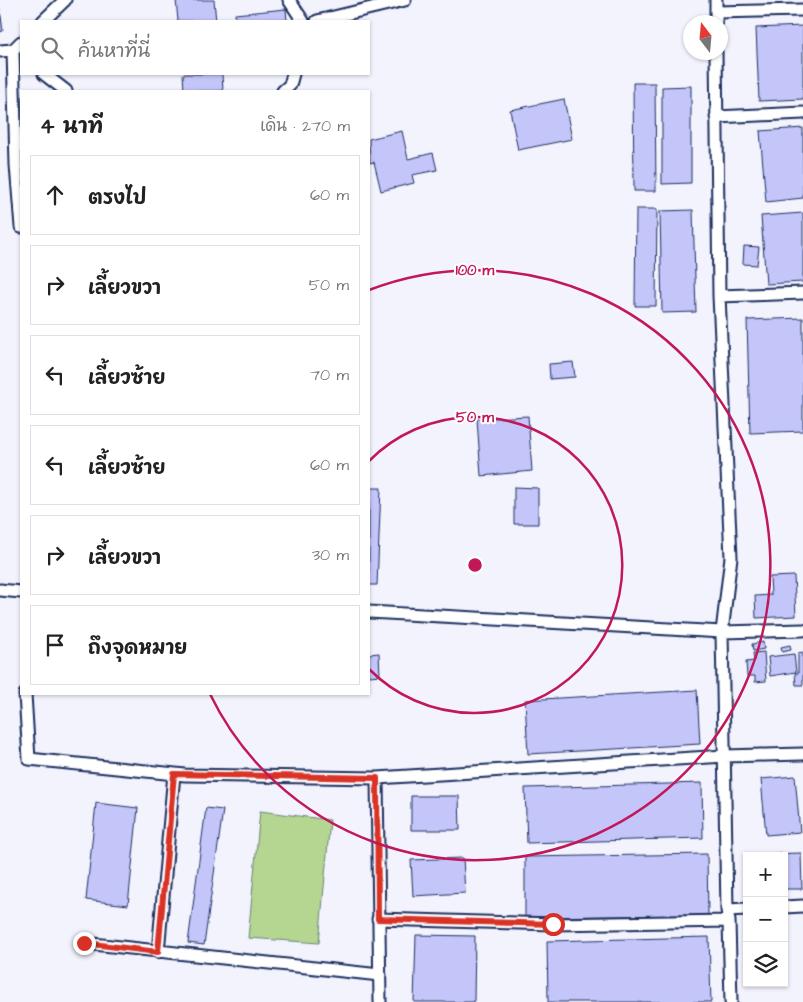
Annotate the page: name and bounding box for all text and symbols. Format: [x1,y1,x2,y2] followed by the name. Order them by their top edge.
[683,15,728,60] north arrow
[20,20,370,75] search box
[38,34,66,62] icon: search
[78,38,150,65] text: ค้นหาที่นี่
[40,112,103,141] text: 4 นาที
[260,115,350,137] text: เดิน · 270 m
[41,181,69,209] icon: ahead
[310,184,349,206] text: 60 m
[88,185,146,212] text: ตรงไป
[456,260,495,281] text: 100 m
[41,271,69,299] icon: right
[309,274,349,296] text: 50 m
[88,275,161,302] text: เลี้ยวขวา
[41,361,69,389] icon: left
[310,364,349,386] text: 70 m
[88,365,165,392] text: เลี้ยวซ้าย
[456,407,494,428] text: 50 m
[41,451,69,479] icon: left
[310,454,349,476] text: 60 m
[88,455,165,482] text: เลี้ยวซ้าย
[41,541,69,569] icon: right
[312,544,349,566] text: 30 m
[88,545,161,572] text: เลี้ยวขวา
[466,556,484,574] centre of rings
[41,631,69,659] icon: arrive
[88,635,187,662] text: ถึงจุดหมาย
[743,852,788,987] map controls
[743,852,788,897] button: +
[743,897,788,942] button: −
[542,913,565,936] route start
[73,932,96,955] route end
[743,942,788,987] button: layers

